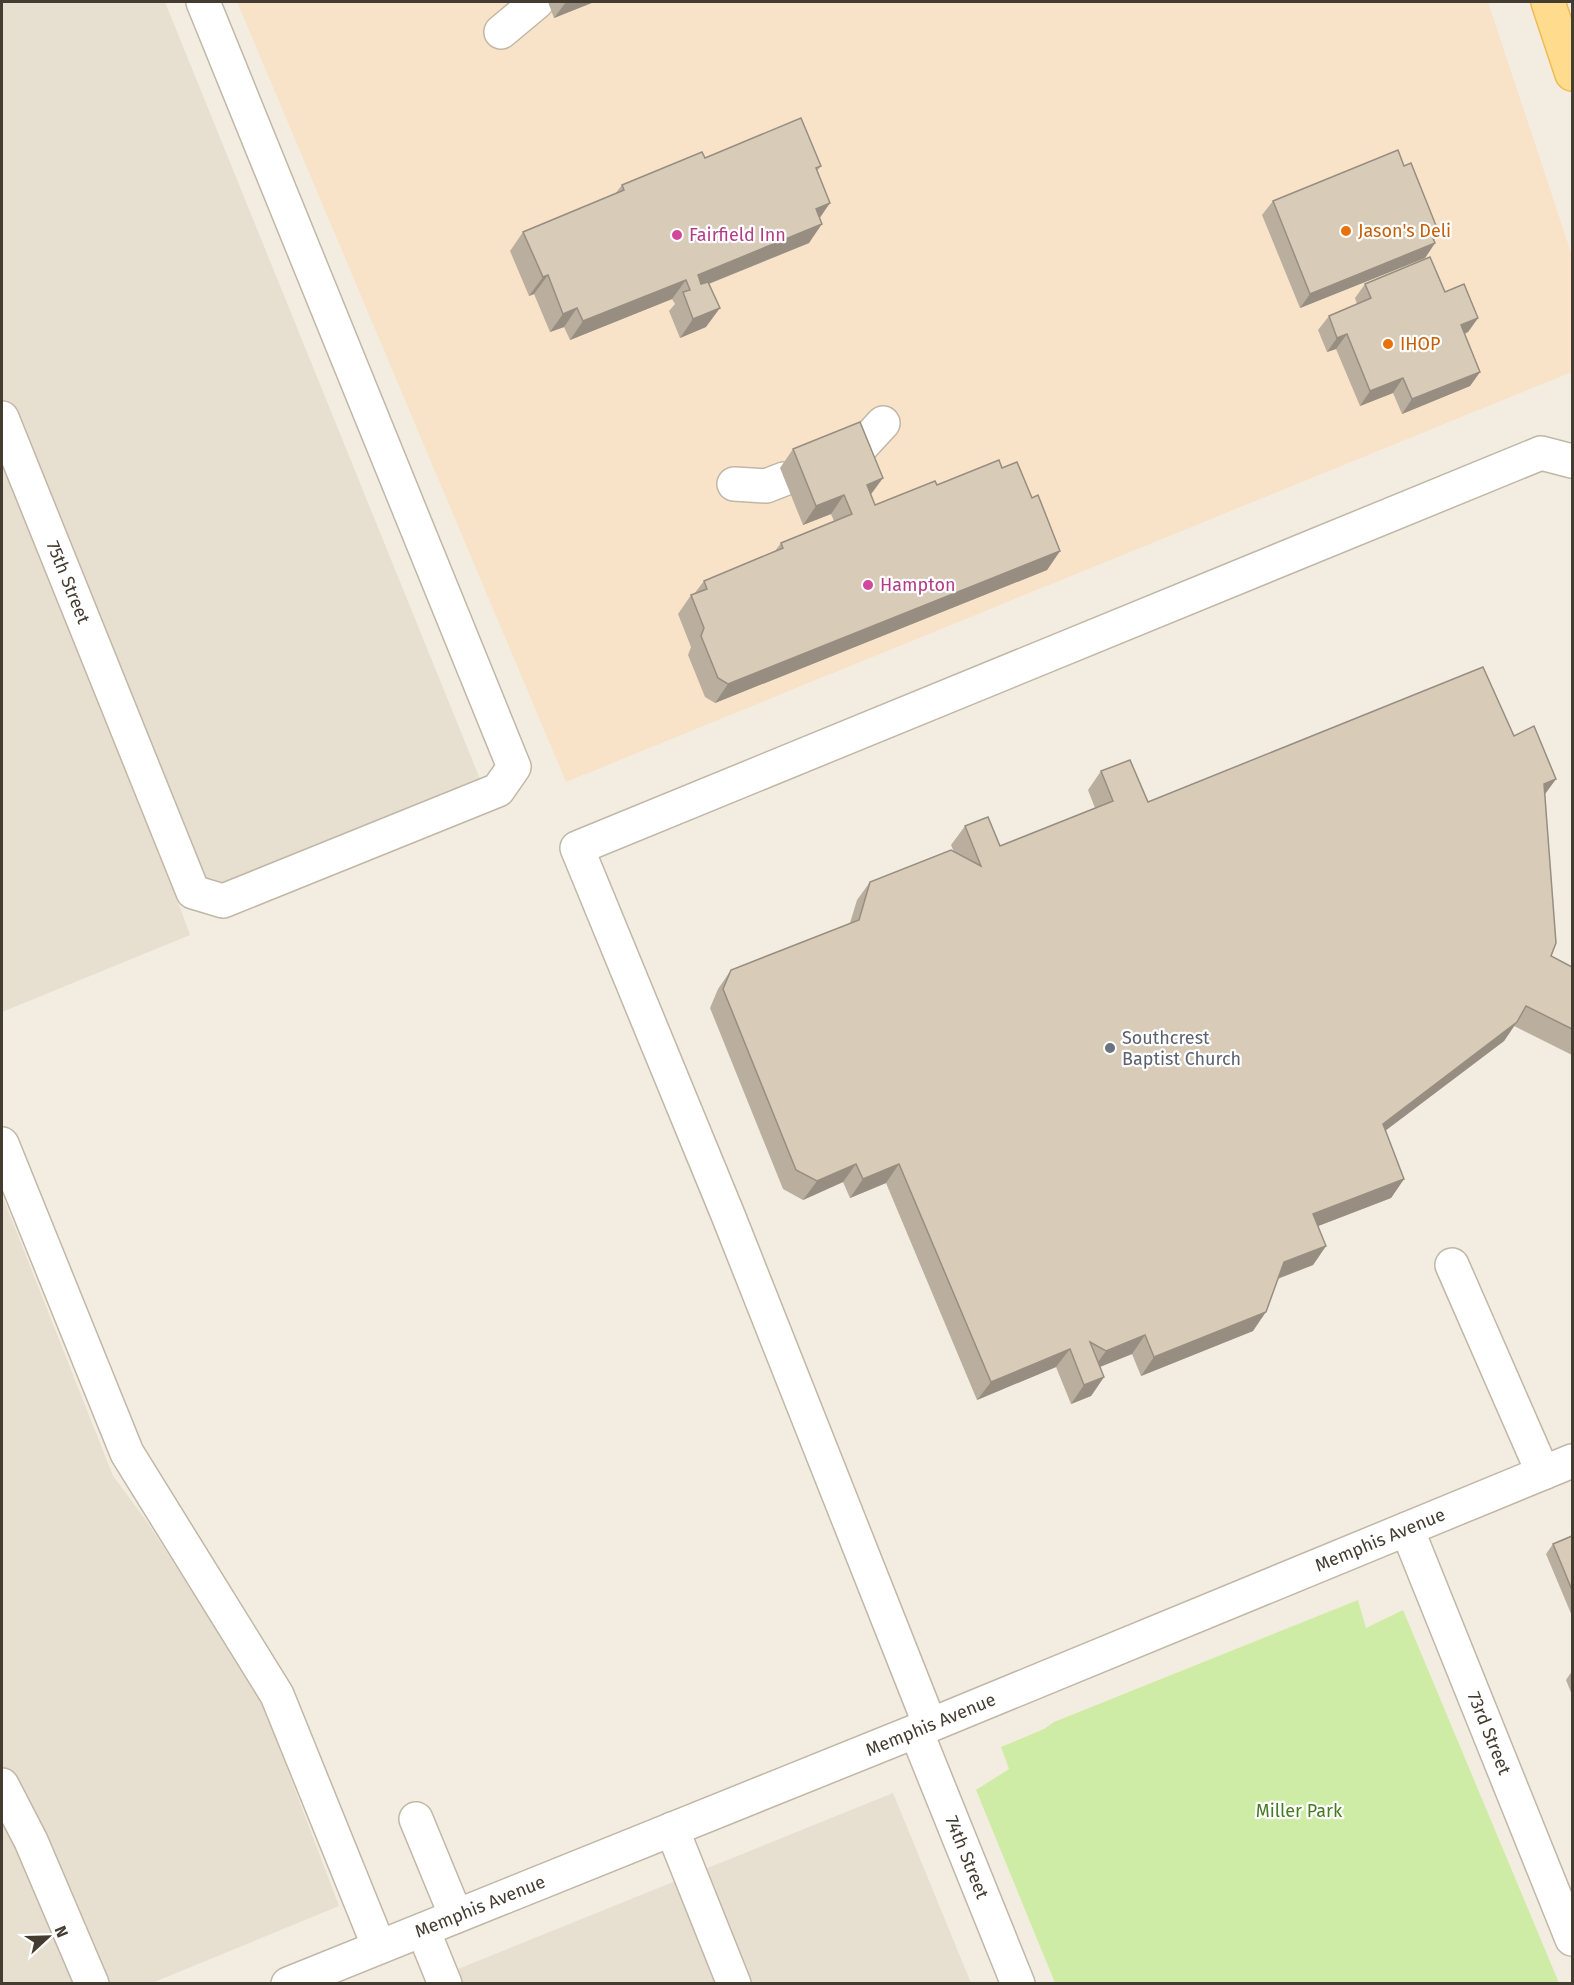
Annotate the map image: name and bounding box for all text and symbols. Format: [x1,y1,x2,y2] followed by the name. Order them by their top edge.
[1358,220,1451,242] place label: Jason's Deli
[689,224,786,246] place label: Fairfield Inn
[1339,224,1353,238] marker: Jason's Deli
[670,228,684,242] marker: Fairfield Inn
[1400,333,1440,355] place label: IHOP
[1381,337,1395,351] marker: IHOP
[42,538,95,627] street label: 75th Street
[880,574,955,596] place label: Hampton
[861,578,875,592] marker: Hampton
[1122,1027,1241,1070] place label: Southcrest Baptist Church
[1103,1041,1117,1055] marker: Southcrest Baptist Church
[1312,1503,1448,1576] street label: Memphis Avenue
[862,1688,999,1761] street label: Memphis Avenue
[1463,1688,1516,1778] street label: 73rd Street
[1256,1800,1343,1822] park label: Miller Park
[940,1812,994,1902] street label: 74th Street
[412,1871,548,1943] street label: Memphis Avenue
[18,1907,78,1967] north arrow
[51,1923,72,1940] text: N

